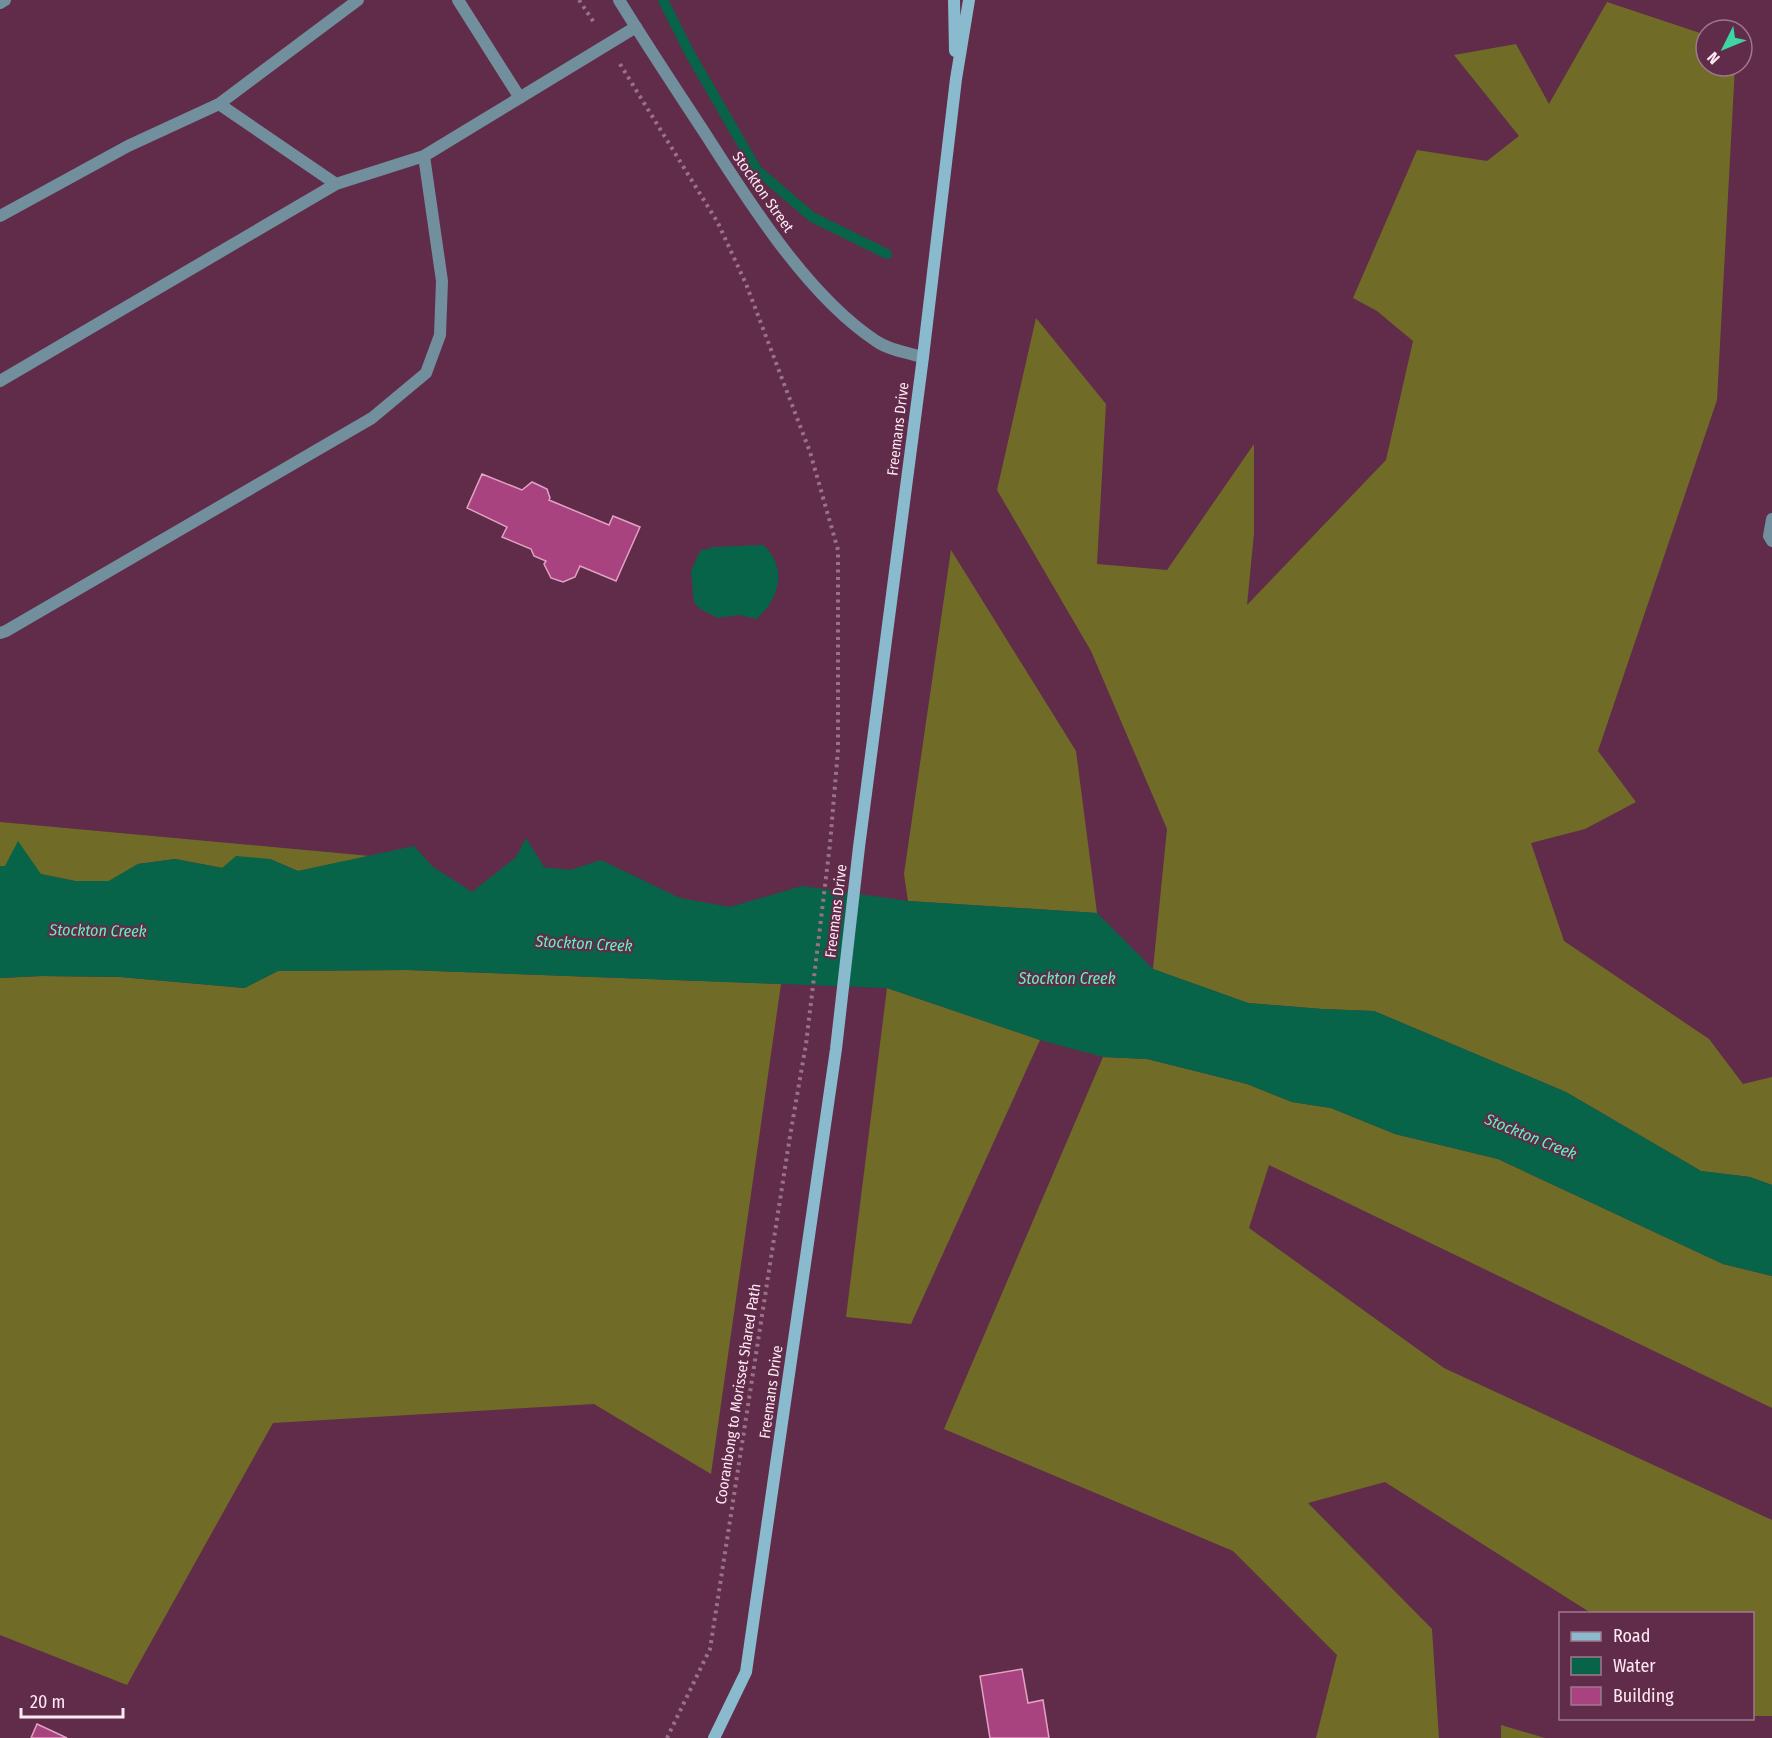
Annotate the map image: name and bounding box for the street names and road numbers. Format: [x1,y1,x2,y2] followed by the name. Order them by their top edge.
[729,148,797,236] street label: Stockton Street
[883,381,913,477] street label: Freemans Drive
[821,863,851,959] street label: Freemans Drive
[712,1282,764,1506] street label: Cooranbong to Morisset Shared Path
[756,1344,786,1440] street label: Freemans Drive

